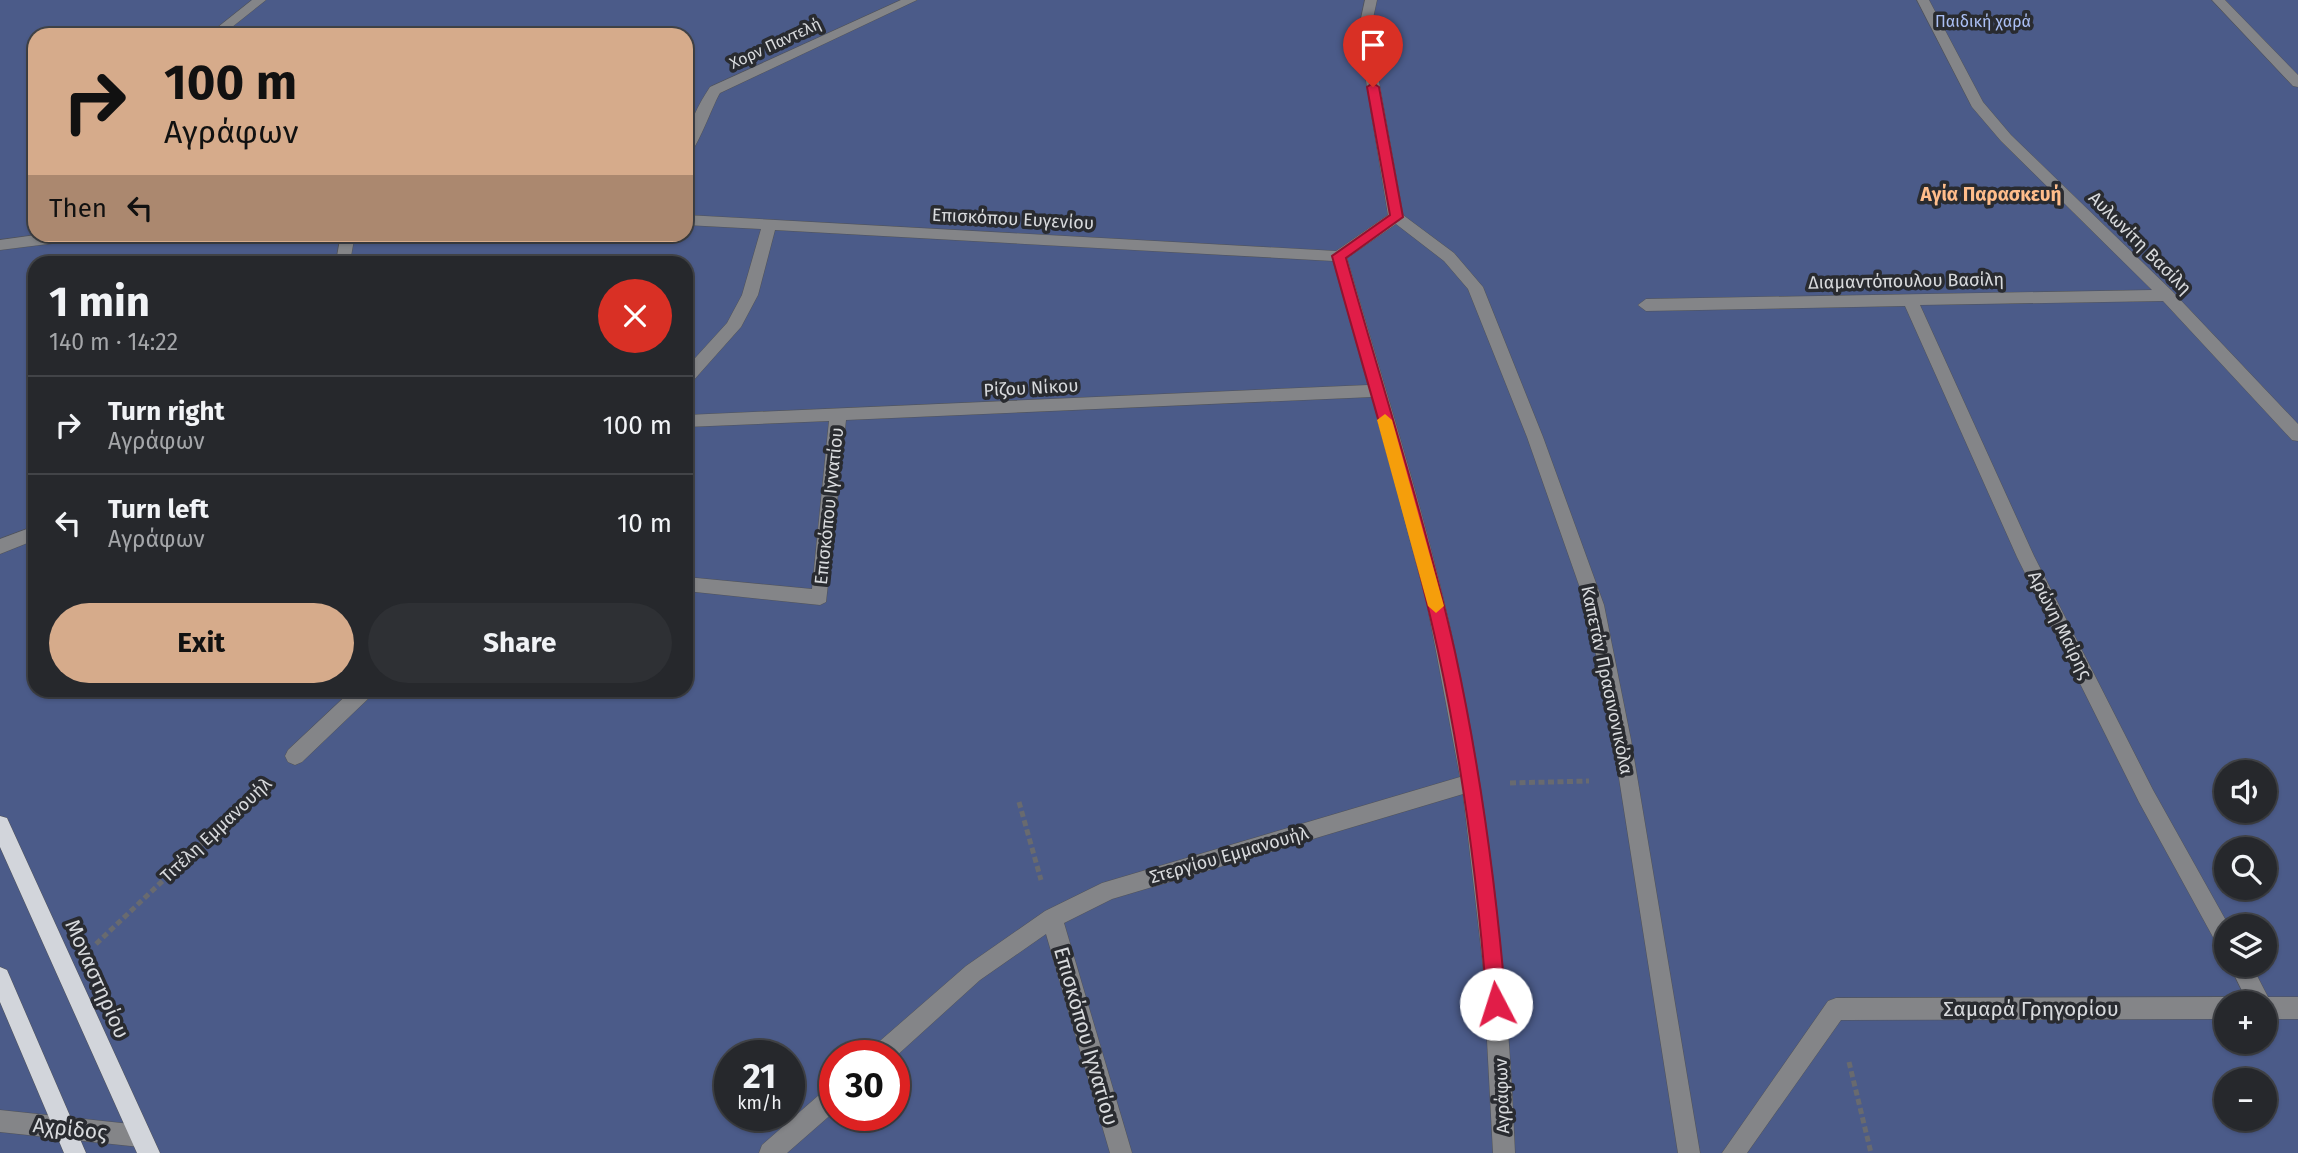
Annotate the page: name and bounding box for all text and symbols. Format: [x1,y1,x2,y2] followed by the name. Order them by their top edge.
[1935,12,2031,31] park label: Παιδική χαρά
[726,14,824,73] street label: Χορν Παντελή
[1343,15,1403,87] pin
[1354,26,1392,64] icon: arrive
[164,53,297,112] text: 100 m
[49,56,140,147] icon: right
[164,113,298,151] text: Αγράφων
[1920,183,2061,206] district label: Αγία Παρασκευή
[2084,187,2196,299] street label: Αυλωνίτη Βασίλη
[121,189,159,227] icon: left
[49,193,107,224] text: Then
[931,204,1095,234] street label: Επισκόπου Ευγενίου
[1808,268,2004,294] street label: Διαμαντόπουλου Βασίλη
[49,277,150,327] text: 1 min
[598,279,672,353] button: close
[49,328,178,356] text: 140 m · 14:22
[983,375,1079,401] street label: Ρίζου Νίκου
[108,396,225,427] text: Turn right
[49,406,87,444] icon: right
[603,410,672,441] text: 100 m
[810,426,848,586] street label: Επισκόπου Ιγνατίου
[108,427,205,455] text: Αγράφων
[108,494,209,525] text: Turn left
[49,504,87,542] icon: left
[617,508,672,539] text: 10 m
[108,525,205,553] text: Αγράφων
[2023,567,2097,683] street label: Αρώνη Μαίρης
[1576,584,1638,776] street label: Καπετάν Πρασινονικόλα
[49,603,354,683] button: Exit
[368,603,672,683] button: Share
[2214,760,2277,1131] map controls
[2214,760,2277,823] button: sound
[156,772,277,887] street label: Τιτέλη Εμμανουήλ
[1147,821,1312,888] street label: Στεργίου Εμμανουήλ
[2214,837,2277,900] button: search
[2214,914,2277,977] button: layers
[59,915,135,1043] street label: Μοναστηρίου
[1048,944,1124,1128] street label: Επισκόπου Ιγνατίου
[1459,967,1533,1041] position arrow
[2214,991,2277,1054] button: +
[1943,996,2119,1022] street label: Σαμαρά Γρηγορίου
[819,1040,910,1131] speed limit sign: 30
[743,1055,776,1097] text: 21
[1490,1058,1514,1134] street label: Αγράφων
[2214,1068,2277,1131] button: −
[737,1092,782,1114] text: km/h
[32,1112,108,1146] street label: Αχρίδος

